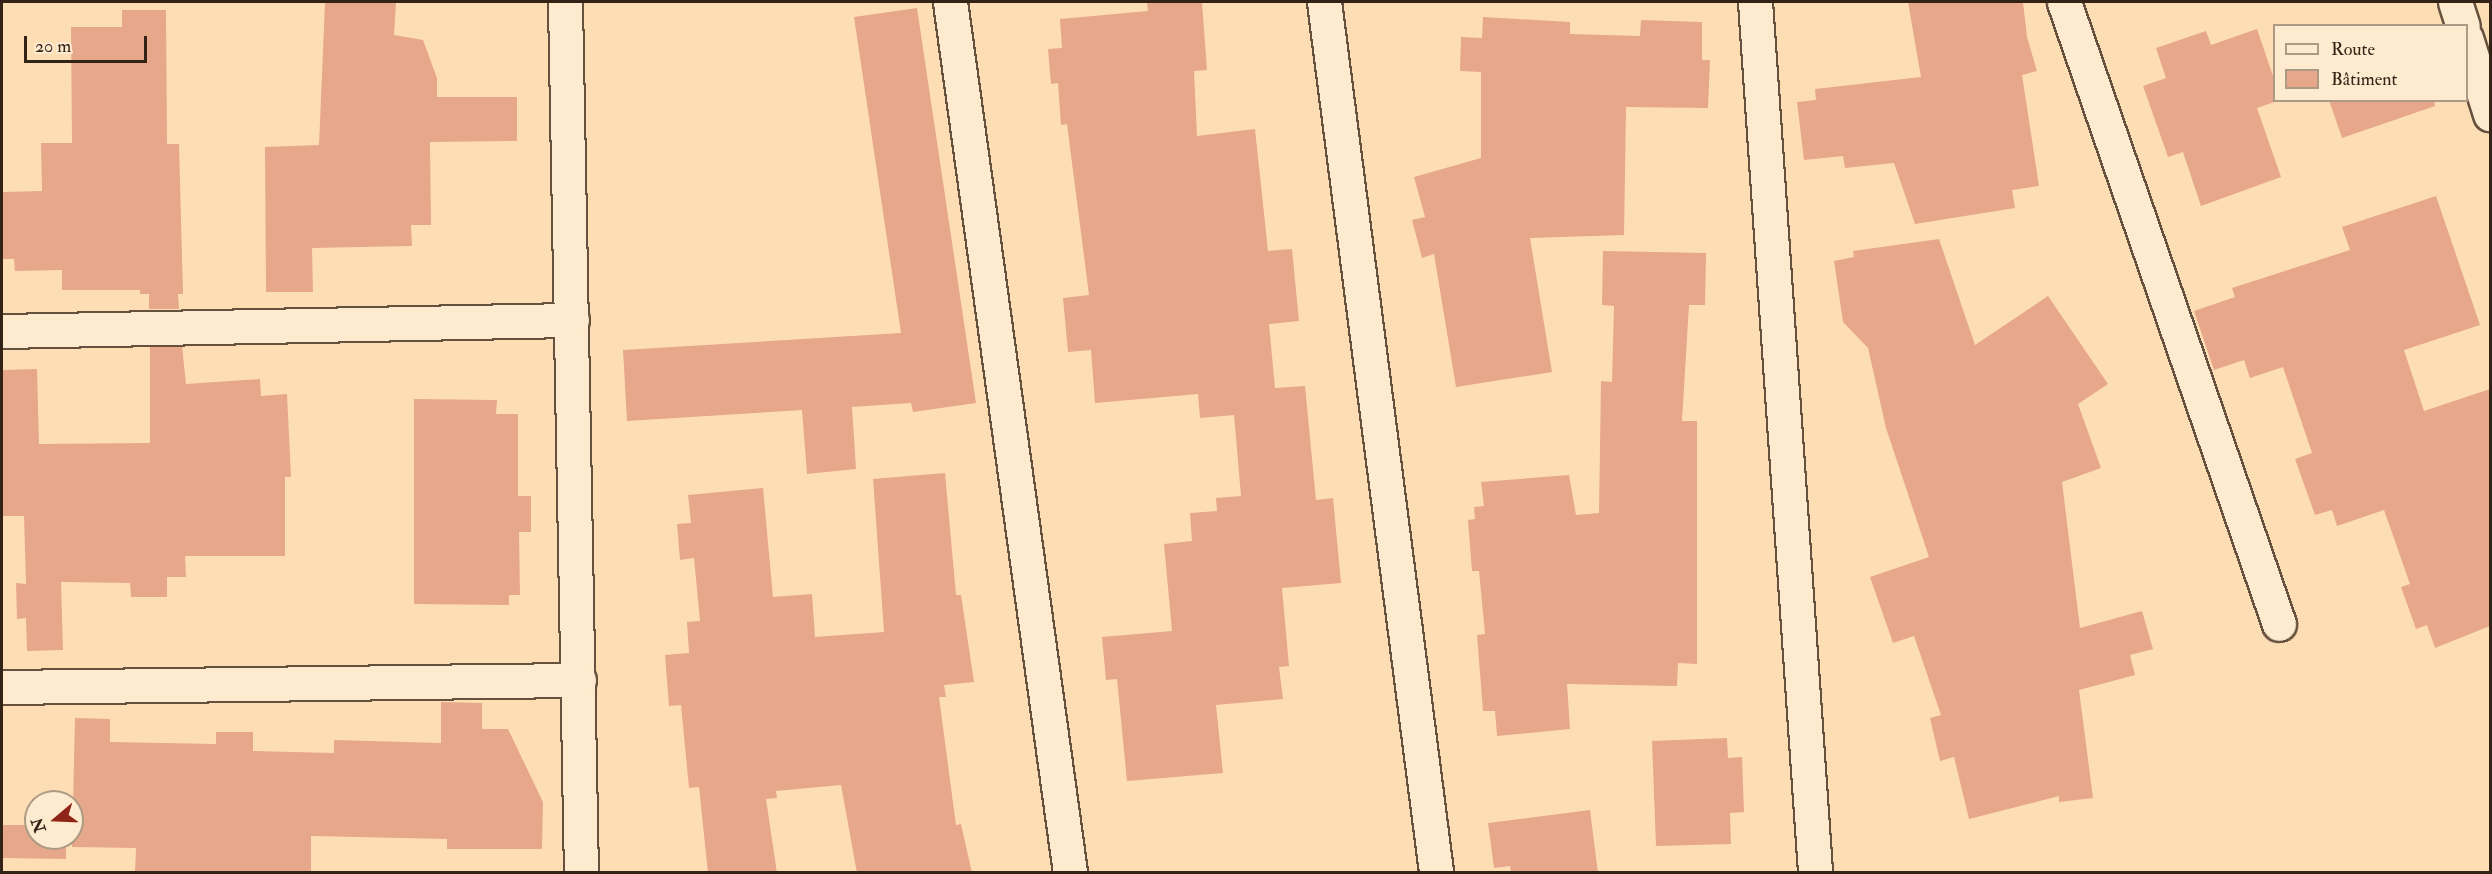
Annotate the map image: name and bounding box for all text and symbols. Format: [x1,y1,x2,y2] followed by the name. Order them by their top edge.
[27,24,150,62] scale bar
[2273,24,2468,102] legend
[35,35,71,58] text: 20 m
[2331,38,2375,61] text: Route
[2331,68,2397,91] text: Bâtiment
[24,790,84,850] north arrow
[27,815,51,835] text: N

